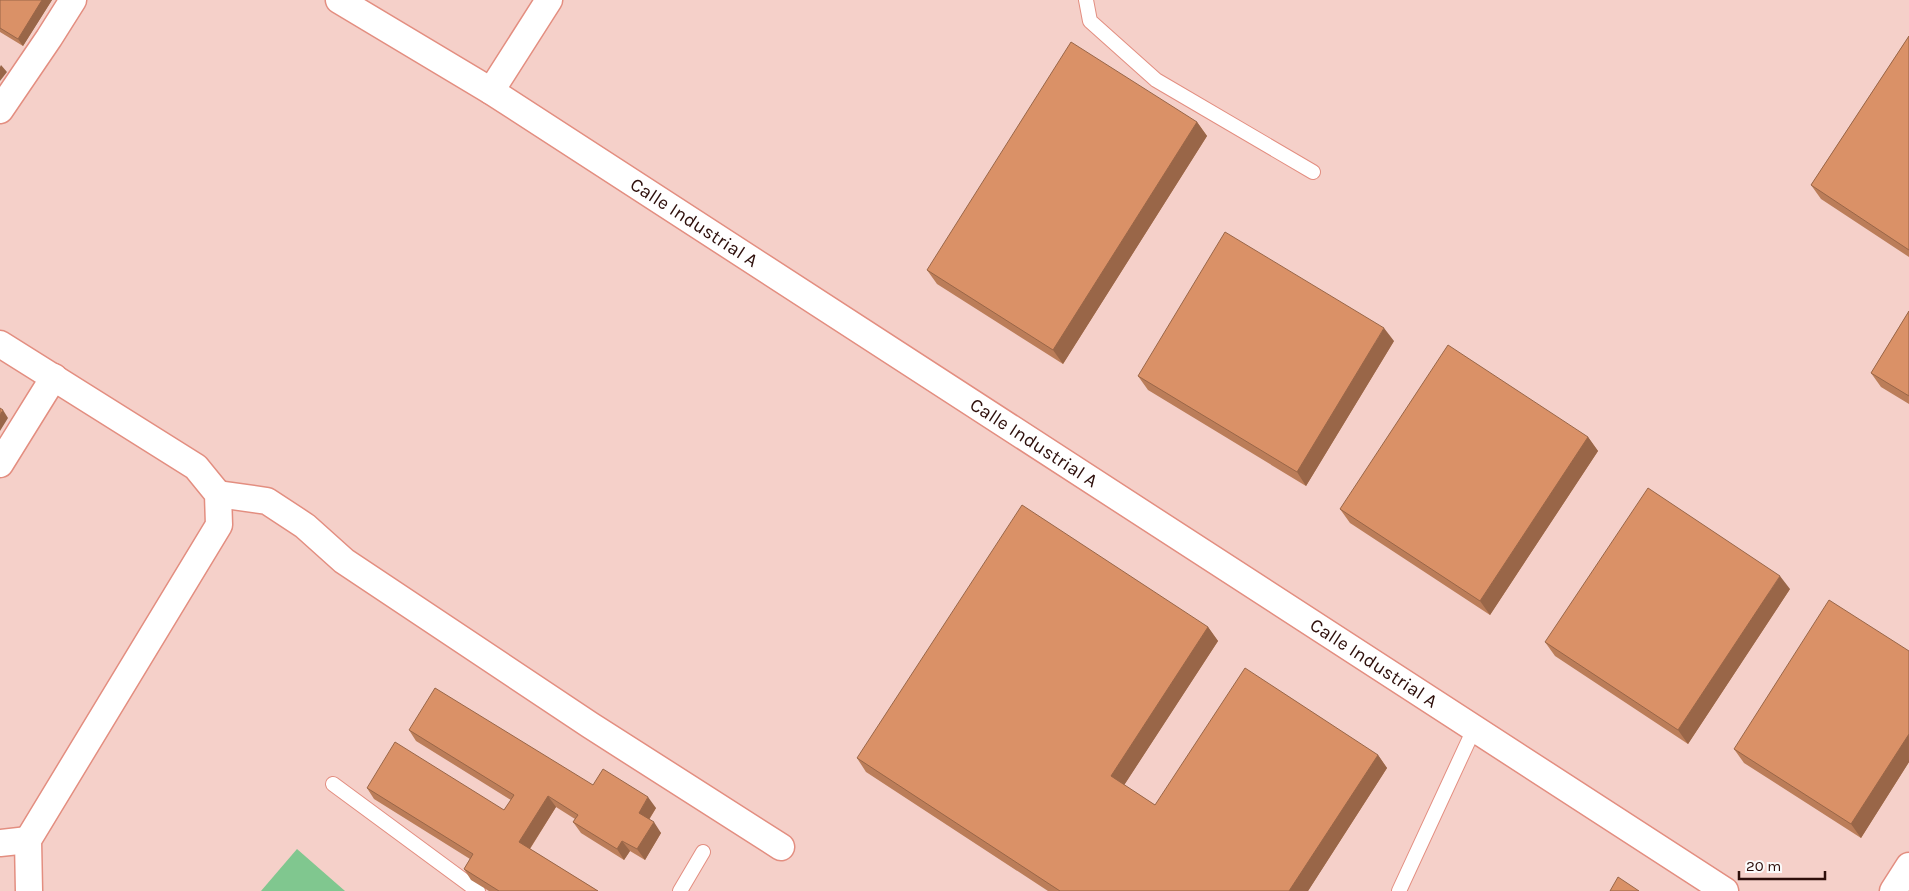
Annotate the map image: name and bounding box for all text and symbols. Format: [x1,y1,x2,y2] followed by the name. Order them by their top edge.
[626,173,762,272] street label: Calle Industrial A
[966,394,1102,492] street label: Calle Industrial A
[1306,614,1442,713] street label: Calle Industrial A
[1739,848,1825,880] scale bar
[1746,857,1781,875] text: 20 m

